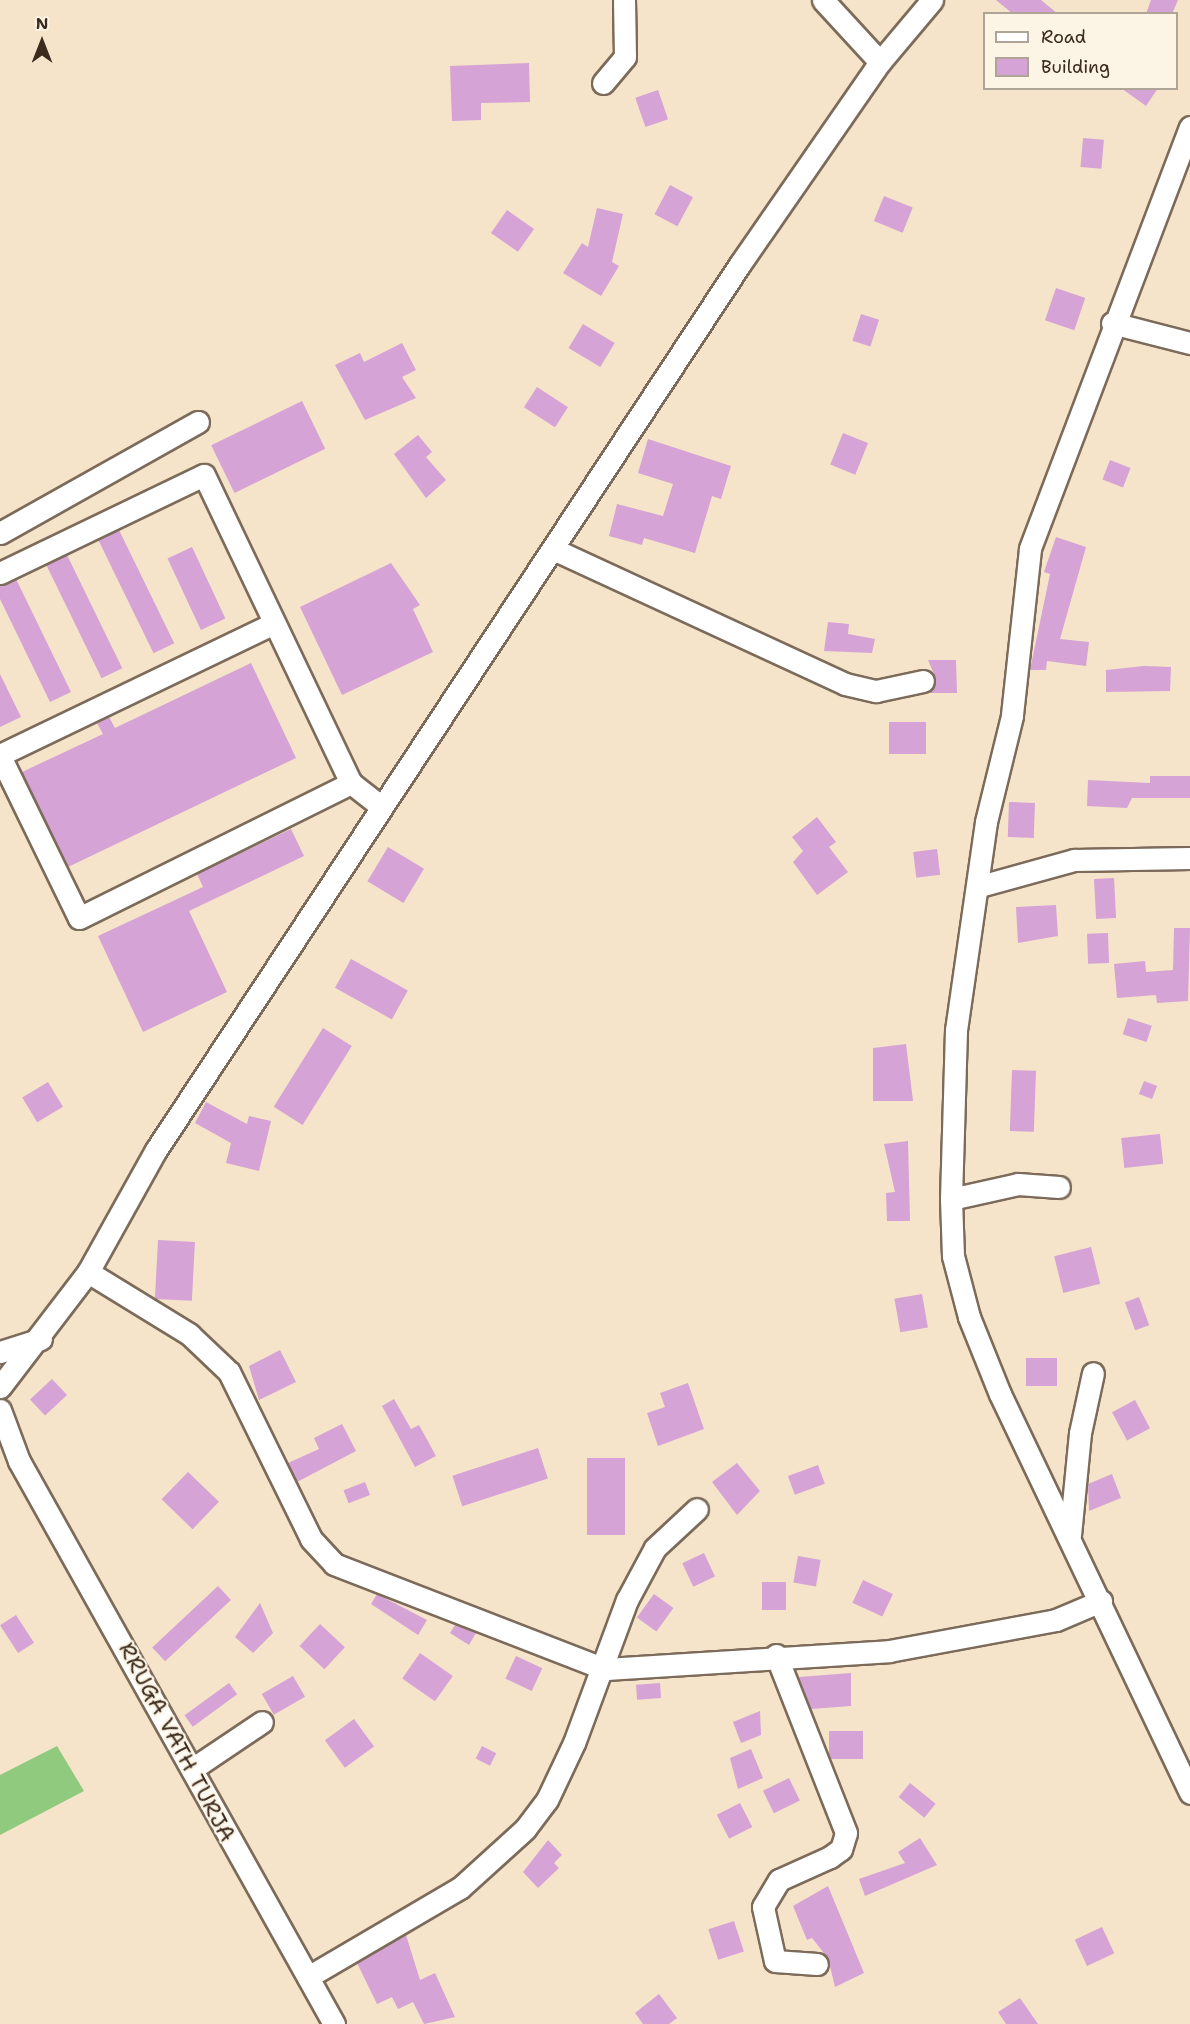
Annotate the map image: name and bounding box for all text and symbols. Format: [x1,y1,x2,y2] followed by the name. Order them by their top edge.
[12,12,72,72] north arrow
[983,12,1178,90] legend
[36,13,48,34] text: N
[1041,25,1086,49] text: Road
[1041,55,1110,79] text: Building
[113,1638,241,1846] street label: RRUGA VATH TURJA

